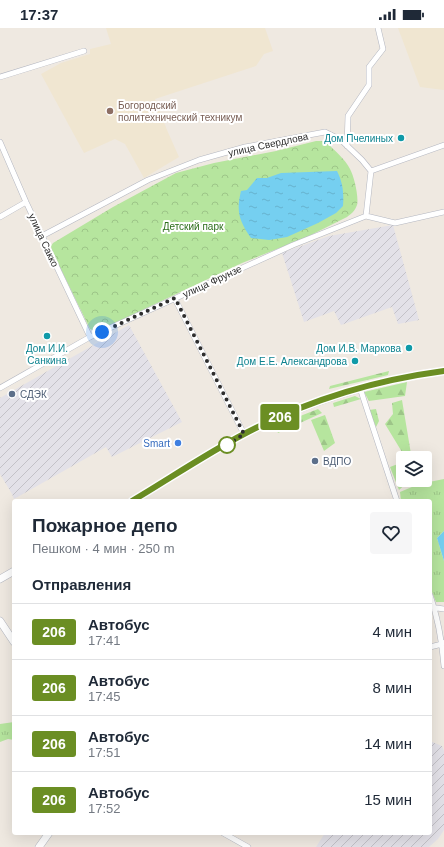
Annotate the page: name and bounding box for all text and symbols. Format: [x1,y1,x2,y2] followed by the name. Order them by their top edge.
[20,6,58,23] text: 17:37
[118,100,242,123] place label: Богородский политехнический техникум
[105,106,115,116] marker: Богородский политехнический техникум
[227,131,310,158] street label: улица Свердлова
[324,133,393,144] place label: Дом Пчелиных
[396,133,406,143] marker: Дом Пчелиных
[26,212,61,269] street label: улица Сакко
[163,221,224,232] park label: Детский парк
[181,263,244,300] street label: улица Фрунзе
[92,322,112,342] your location
[42,331,52,341] marker: Дом И.И. Санкина
[26,343,68,366] place label: Дом И.И. Санкина
[316,343,401,354] place label: Дом И.В. Маркова
[404,343,414,353] marker: Дом И.В. Маркова
[237,356,347,367] place label: Дом Е.Е. Александрова
[350,356,360,366] marker: Дом Е.Е. Александрова
[7,389,17,399] marker: СДЭК
[20,389,47,400] place label: СДЭК
[257,404,303,430] line badge: 206
[268,409,292,425] text: 206
[218,436,236,454] unlabelled marker
[143,438,170,449] place label: Smart
[173,438,183,448] marker: Smart
[396,451,432,487] map controls
[396,451,432,487] button: layers
[310,456,320,466] marker: ВДПО
[323,456,351,467] place label: ВДПО
[370,512,412,554] button: heart
[32,515,178,536] text: Пожарное депо
[32,541,174,556] text: Пешком · 4 мин · 250 m
[32,576,131,593] text: Отправления
[88,616,150,633] text: Автобус
[373,623,412,640] text: 4 мин
[42,624,66,640] text: 206
[88,633,121,648] text: 17:41
[88,672,150,689] text: Автобус
[373,679,412,696] text: 8 мин
[42,680,66,696] text: 206
[88,689,121,704] text: 17:45
[88,728,150,745] text: Автобус
[364,735,412,752] text: 14 мин
[42,736,66,752] text: 206
[88,745,121,760] text: 17:51
[88,784,150,801] text: Автобус
[364,791,412,808] text: 15 мин
[42,792,66,808] text: 206
[88,801,121,816] text: 17:52

